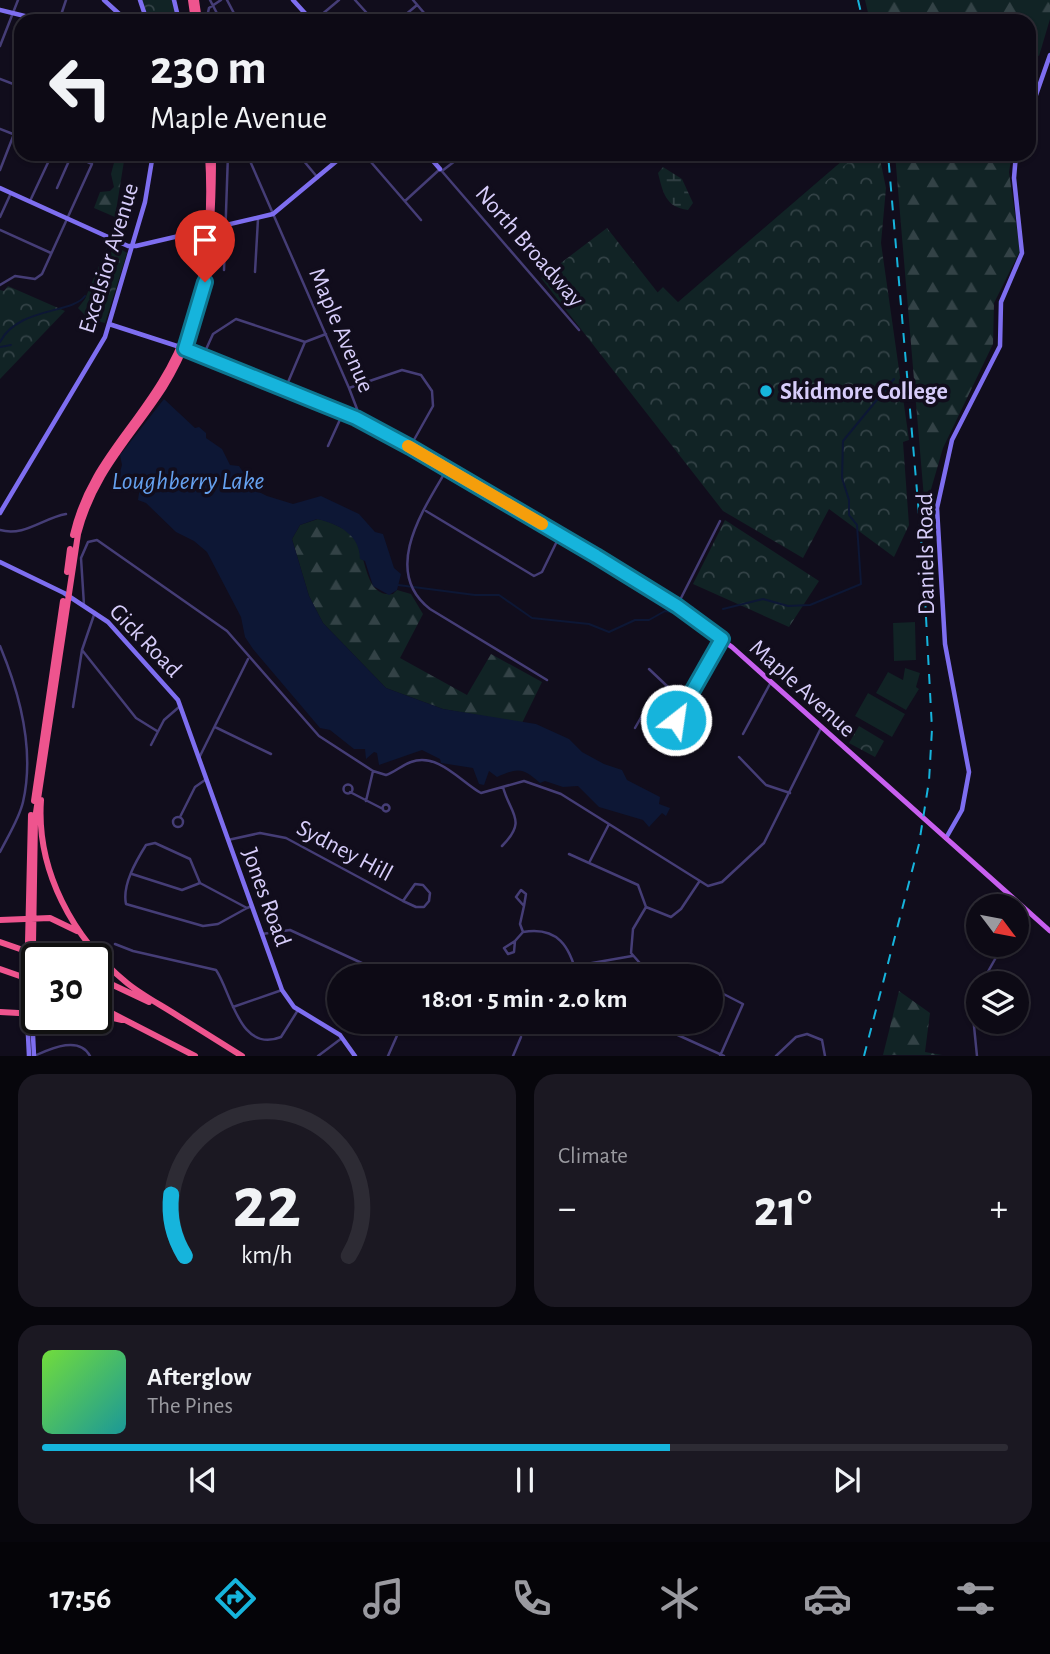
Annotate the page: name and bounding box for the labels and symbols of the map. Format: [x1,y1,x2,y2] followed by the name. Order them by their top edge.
[75,180,143,336] street label: Excelsior Avenue
[470,182,588,312] street label: North Broadway
[175,210,235,282] pin
[304,265,378,396] street label: Maple Avenue
[780,380,948,404] place label: Skidmore College
[758,383,774,399] marker: Skidmore College
[112,468,265,494] water label: Loughberry Lake
[913,493,939,615] street label: Daniels Road
[105,599,186,682] street label: Gick Road
[745,635,860,742] street label: Maple Avenue
[639,683,713,757] position arrow
[293,816,396,886] street label: Sydney Hill
[237,845,295,950] street label: Jones Road
[966,894,1029,957] north arrow
[21,943,112,1034] speed limit sign: 30

